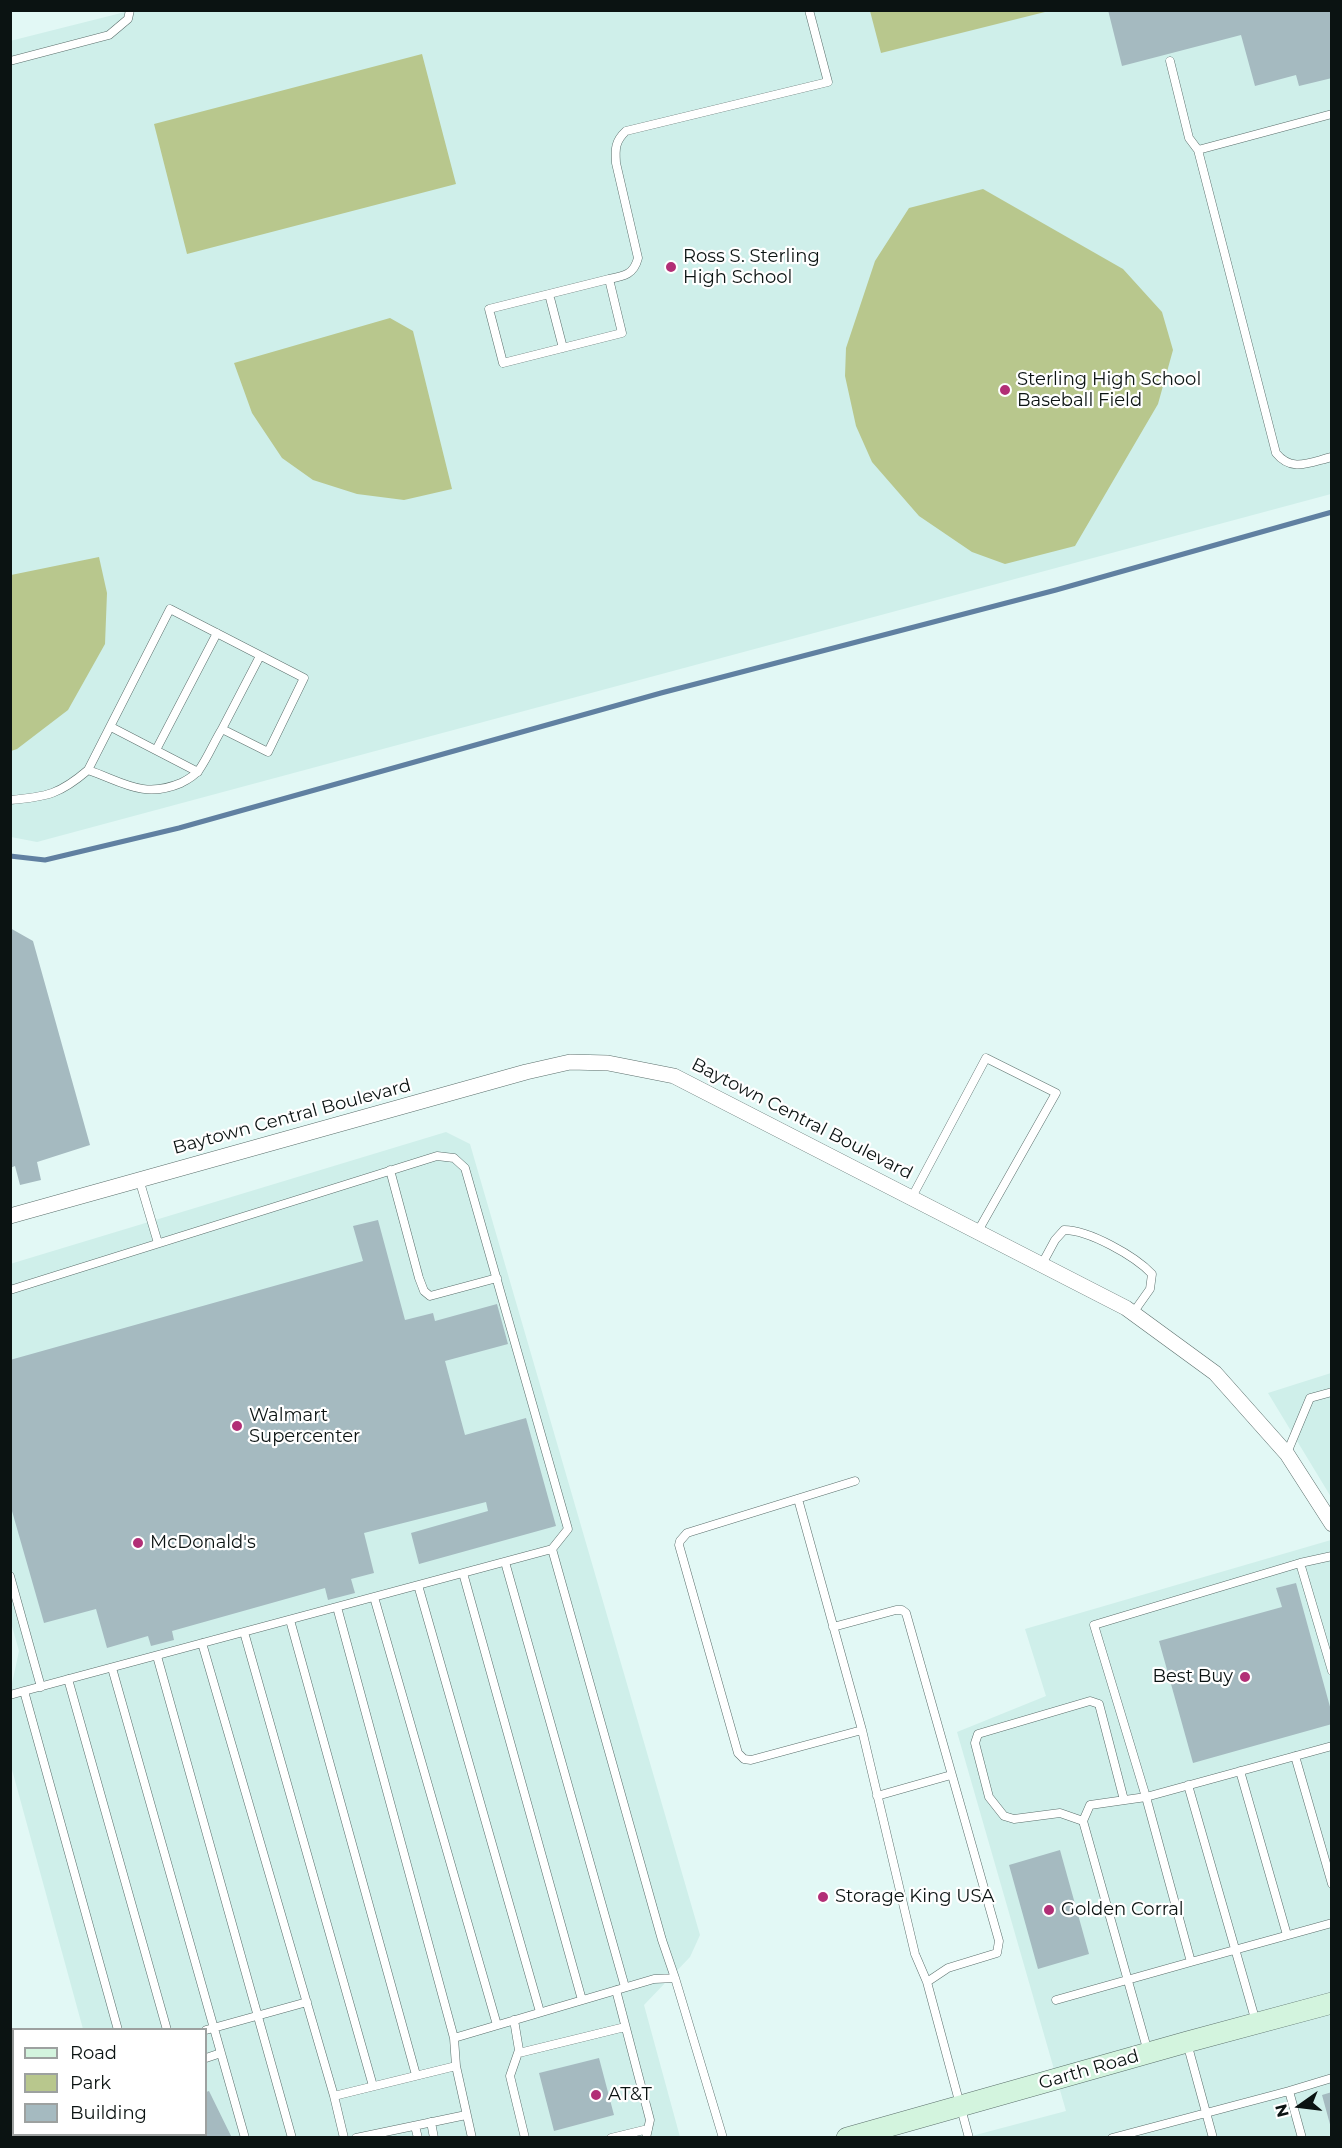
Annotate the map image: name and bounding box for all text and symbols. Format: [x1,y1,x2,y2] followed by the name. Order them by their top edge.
[683,246,820,288] place label: Ross S. Sterling High School
[664,260,678,274] marker: Ross S. Sterling High School
[1017,369,1201,412] place label: Sterling High School Baseball Field
[998,383,1012,397] marker: Sterling High School Baseball Field
[688,1054,916,1184] street label: Baytown Central Boulevard
[171,1075,413,1159] street label: Baytown Central Boulevard
[249,1405,360,1448] place label: Walmart Supercenter
[230,1419,244,1433] marker: Walmart Supercenter
[150,1532,256,1554] place label: McDonald's
[131,1536,145,1550] marker: McDonald's
[1152,1666,1233,1688] place label: Best Buy
[1238,1670,1252,1684] marker: Best Buy
[835,1886,994,1908] place label: Storage King USA
[816,1890,830,1904] marker: Storage King USA
[1061,1899,1184,1921] place label: Golden Corral
[1042,1903,1056,1917] marker: Golden Corral
[12,2028,207,2136] legend
[70,2042,117,2064] text: Road
[1036,2045,1142,2095] street label: Garth Road
[70,2072,111,2094] text: Park
[1270,2076,1330,2136] north arrow
[608,2084,652,2106] place label: AT&T
[589,2088,603,2102] marker: AT&T
[70,2102,147,2124] text: Building
[1271,2102,1293,2119] text: N

